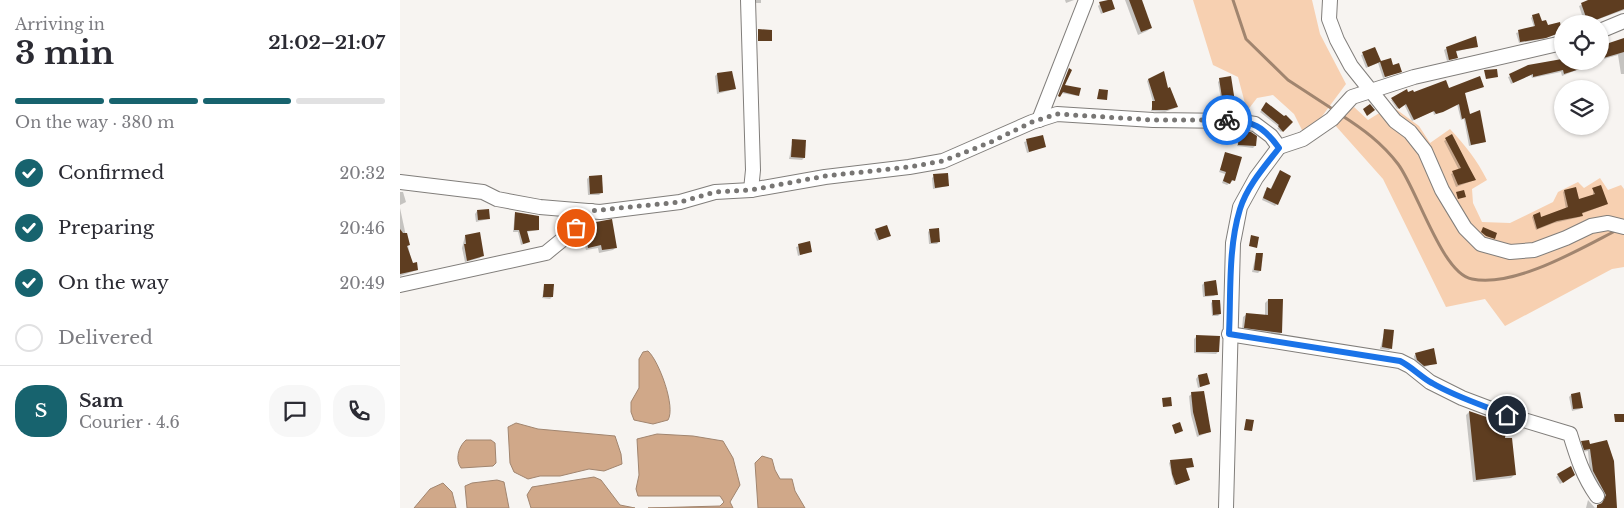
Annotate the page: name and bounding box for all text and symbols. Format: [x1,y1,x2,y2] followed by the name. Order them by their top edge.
[15,14,105,34] text: Arriving in
[1554,15,1609,135] map controls
[1554,15,1609,70] button: locate
[268,31,385,54] text: 21:02–21:07
[15,33,114,73] text: 3 min
[1554,80,1609,135] button: layers
[1202,95,1252,145] courier
[1213,106,1241,134] icon: bike
[15,112,174,132] text: On the way · 380 m
[15,159,43,187] icon: check
[58,161,164,184] text: Confirmed
[339,163,385,183] text: 20:32
[555,207,597,249] pin
[15,214,43,242] icon: check
[562,214,590,242] icon: bag
[58,216,154,239] text: Preparing
[340,218,385,238] text: 20:46
[15,269,43,297] icon: check
[58,271,169,294] text: On the way
[340,273,385,293] text: 20:49
[58,326,153,349] text: Delivered
[269,385,321,437] button: chat
[333,385,385,437] button: phone
[79,389,124,412] text: Sam
[1486,394,1528,436] pin
[35,399,47,422] text: S
[1493,401,1521,429] icon: home
[79,412,180,432] text: Courier · 4.6

